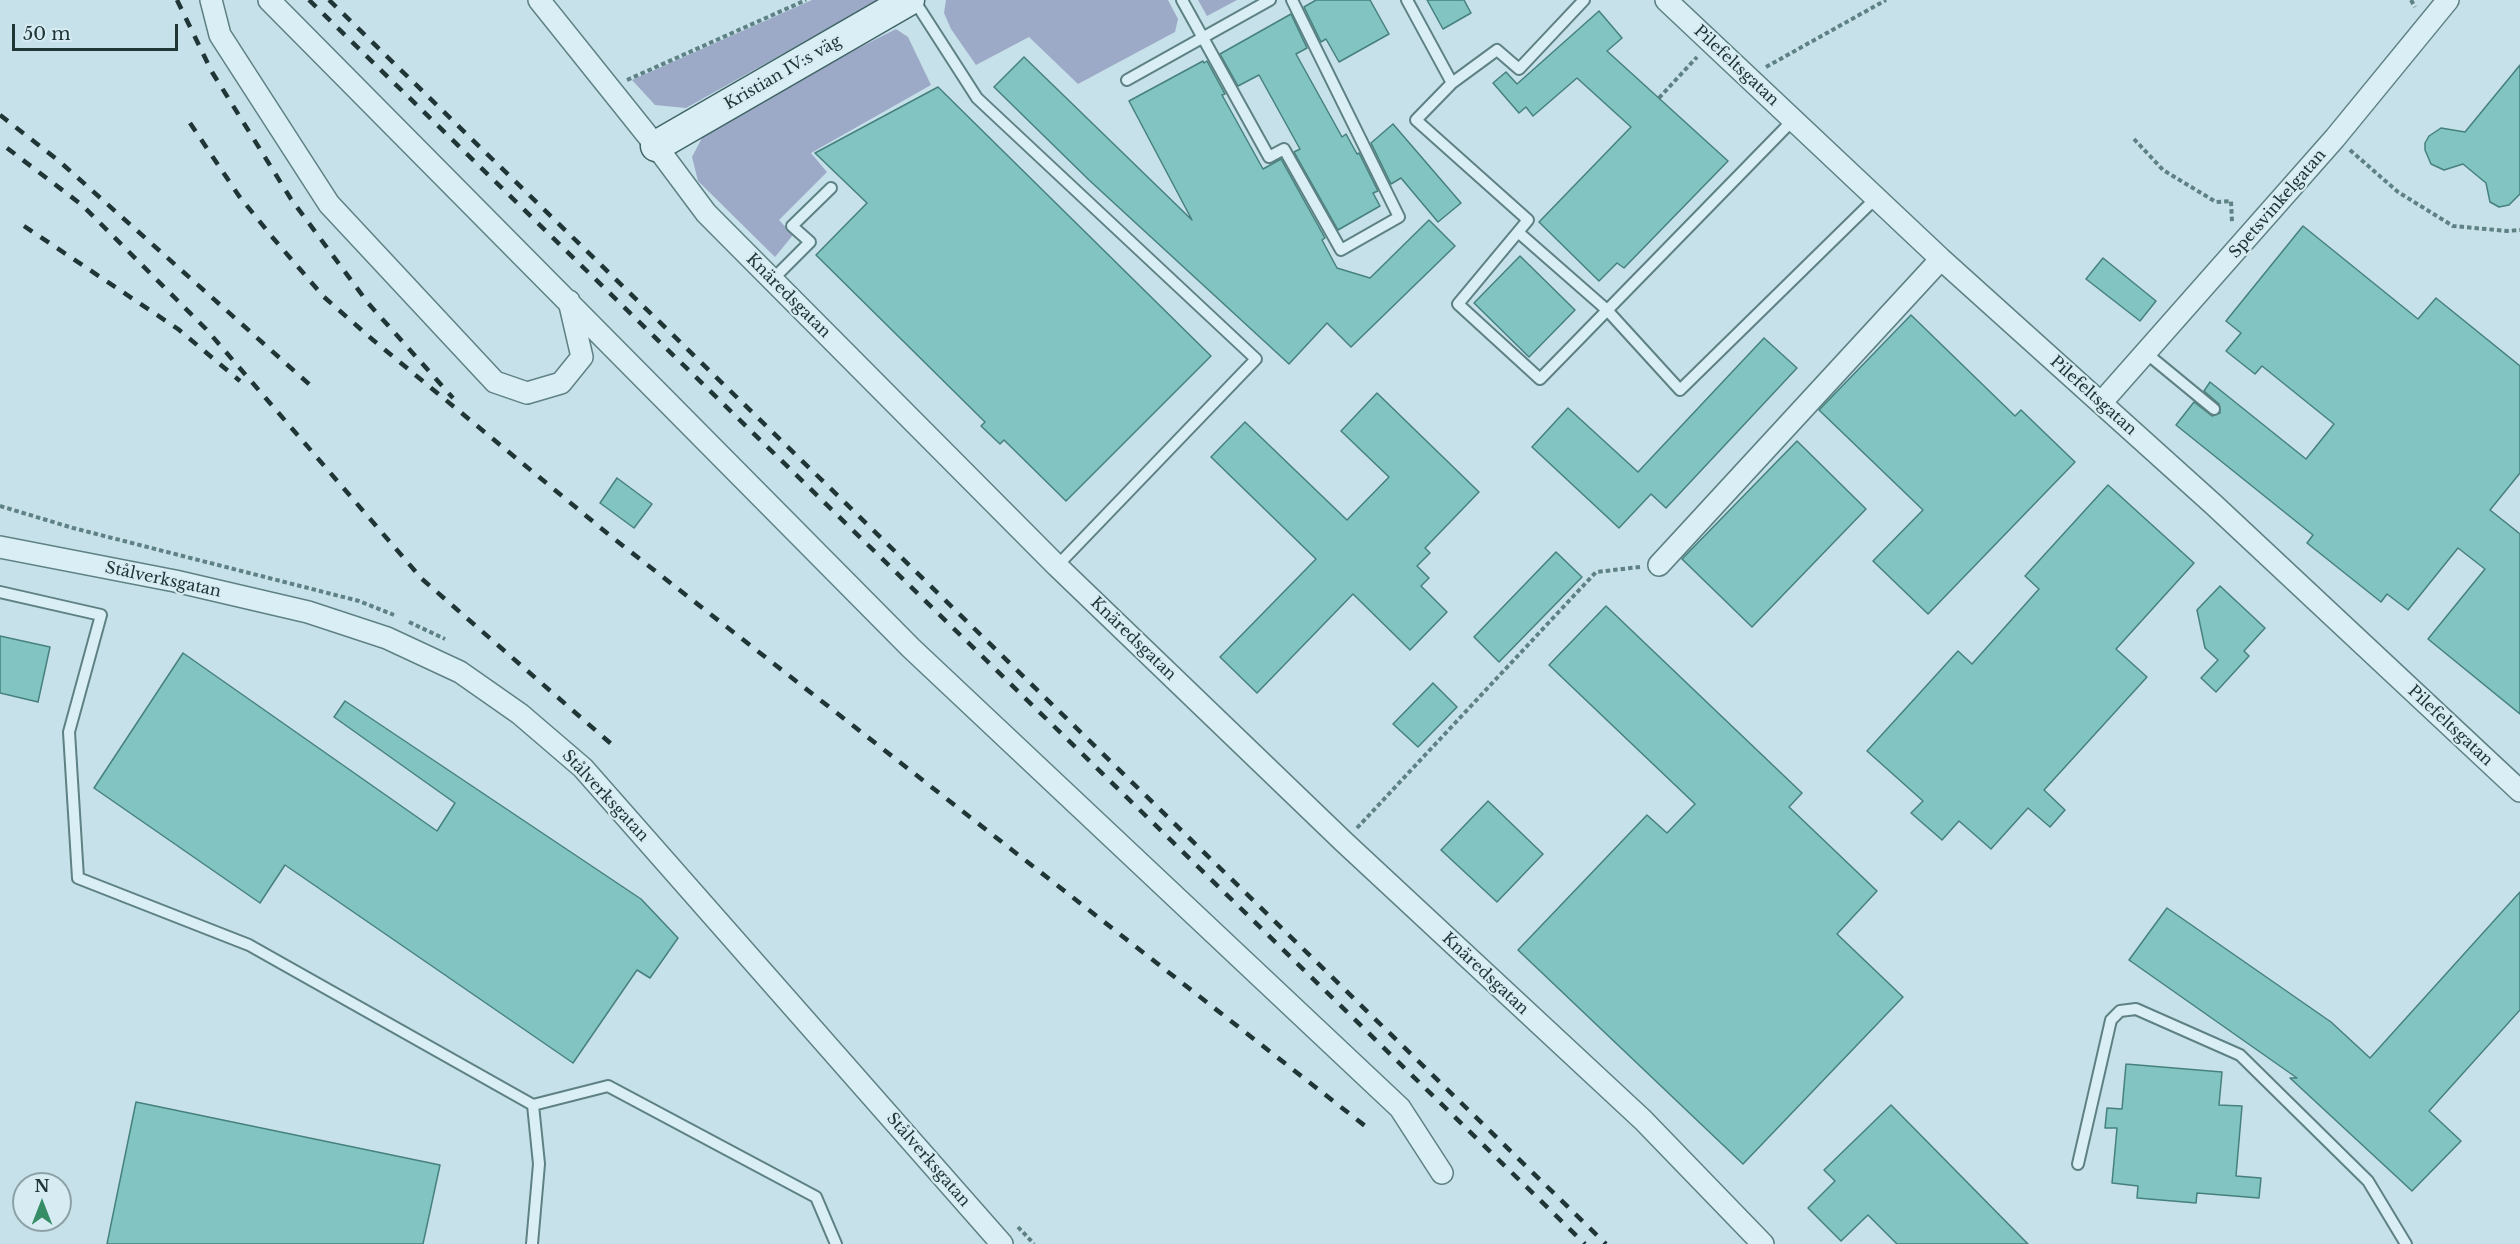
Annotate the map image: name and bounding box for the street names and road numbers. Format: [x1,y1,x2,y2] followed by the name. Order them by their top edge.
[1689,22,1783,110] street label: Pilefeltsgatan
[721,32,845,114] street label: Kristian IV:s väg
[2226,146,2330,262] street label: Spetsvinkelgatan
[742,250,834,342] street label: Knäredsgatan
[2046,352,2140,440] street label: Pilefeltsgatan
[103,558,223,602] street label: Stålverksgatan
[1086,593,1180,685] street label: Knäredsgatan
[2403,682,2497,770] street label: Pilefeltsgatan
[558,746,652,846] street label: Stålverksgatan
[1438,929,1532,1019] street label: Knäredsgatan
[882,1109,974,1211] street label: Stålverksgatan

